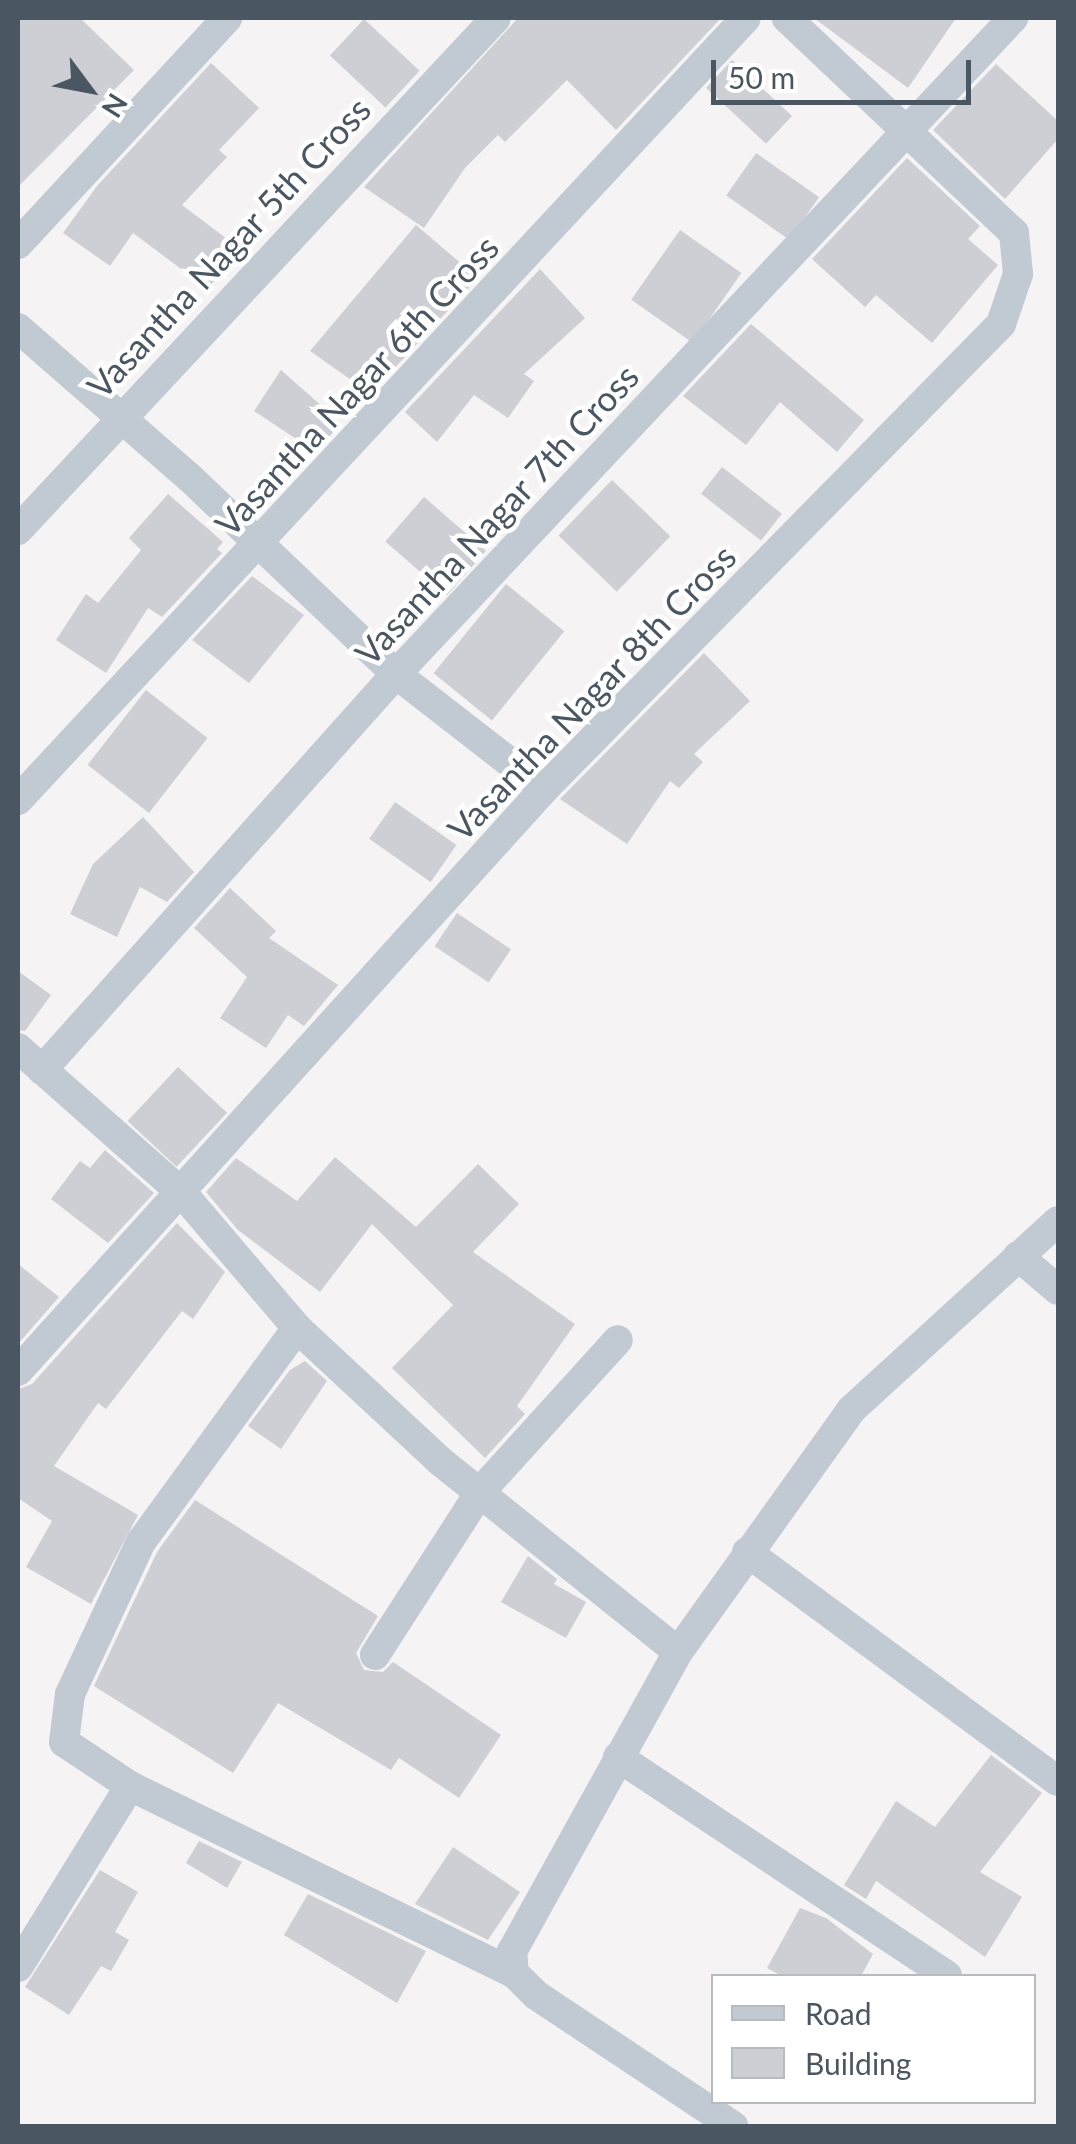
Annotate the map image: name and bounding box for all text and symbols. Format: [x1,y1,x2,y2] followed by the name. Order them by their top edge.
[40,40,140,140] north arrow
[716,40,976,102] scale bar
[728,59,795,95] text: 50 m
[77,88,379,406] street label: Vasantha Nagar 5th Cross
[205,226,507,544] street label: Vasantha Nagar 6th Cross
[345,355,647,673] street label: Vasantha Nagar 7th Cross
[438,535,744,849] street label: Vasantha Nagar 8th Cross
[711,1974,1036,2104] legend
[805,1995,872,2031] text: Road
[805,2045,911,2081] text: Building

